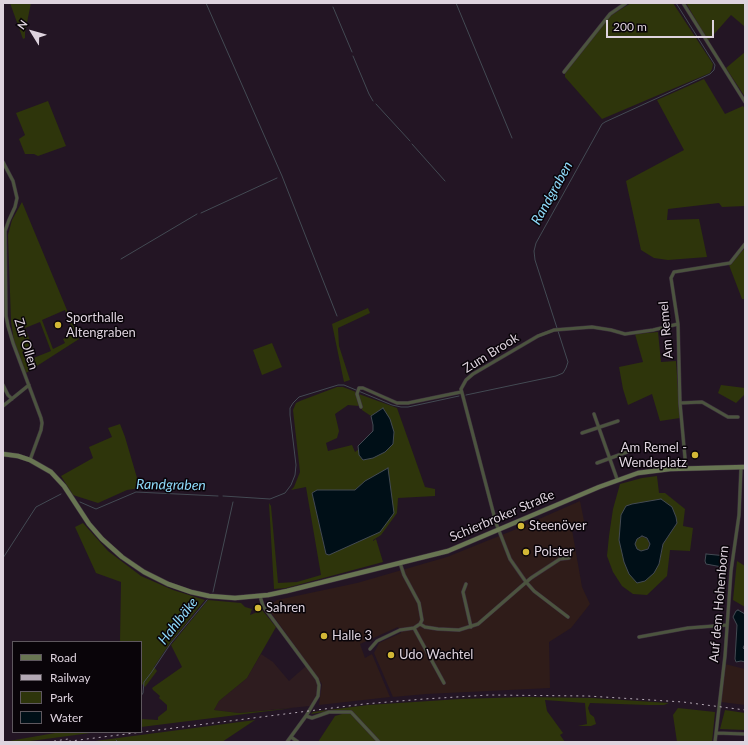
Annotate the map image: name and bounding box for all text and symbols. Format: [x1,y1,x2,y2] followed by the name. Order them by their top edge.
[12,12,52,52] north arrow
[608,12,716,38] scale bar
[14,17,30,32] text: N
[613,19,647,34] text: 200 m
[528,158,576,228] water label: Randgraben
[656,300,676,360] street label: Am Remel
[66,310,136,341] place label: Sporthalle Altengraben
[11,316,41,372] street label: Zur Ollen
[53,320,63,330] marker: Sporthalle Altengraben
[460,330,522,376] street label: Zum Brook
[619,440,687,471] place label: Am Remel - Wendeplatz
[690,450,700,460] marker: Am Remel - Wendeplatz
[136,476,206,494] water label: Randgraben
[447,487,557,545] street label: Schierbroker Straße
[529,518,587,534] place label: Steenöver
[516,521,526,531] marker: Steenöver
[534,544,574,560] place label: Polster
[706,545,732,663] street label: Auf dem Hohenborn
[521,547,531,557] marker: Polster
[154,594,202,648] water label: Hahlbäke
[266,600,305,616] place label: Sahren
[253,603,263,613] marker: Sahren
[332,628,372,644] place label: Halle 3
[319,631,329,641] marker: Halle 3
[12,641,142,733] legend
[399,647,473,663] place label: Udo Wachtel
[50,650,77,665] text: Road
[386,650,396,660] marker: Udo Wachtel
[50,670,90,685] text: Railway
[50,690,73,705] text: Park
[50,710,83,725] text: Water

